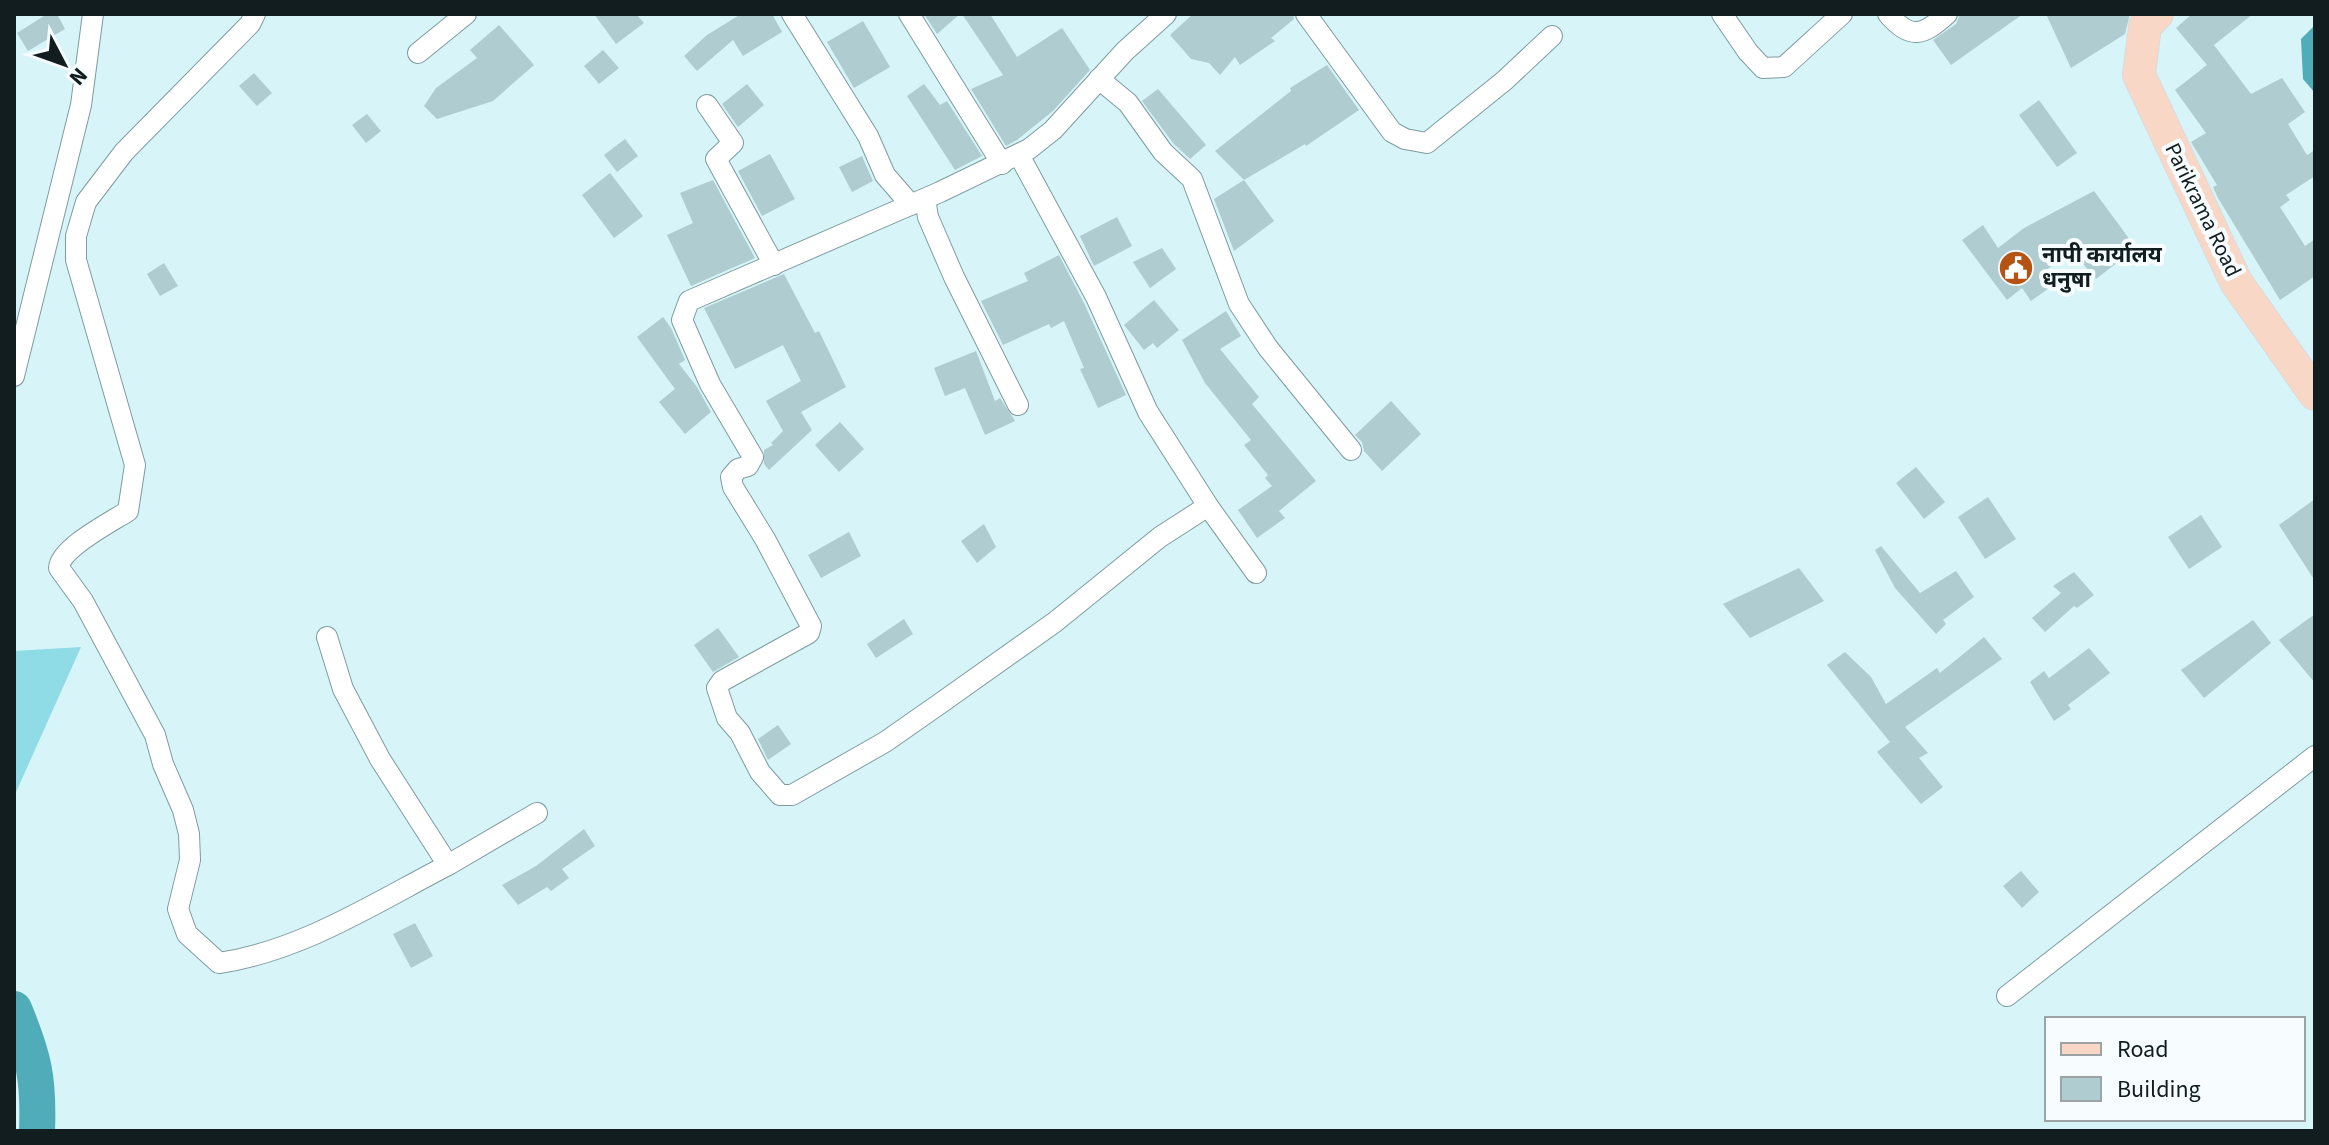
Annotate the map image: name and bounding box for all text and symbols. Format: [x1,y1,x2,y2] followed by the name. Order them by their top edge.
[24,24,104,104] north arrow
[61,60,95,92] text: N
[2157,138,2249,282] street label: Parikrama Road
[2042,239,2163,296] place label: नापी कार्यालय धनुषा
[1997,249,2035,287] public building icon: नापी कार्यालय धनुषा
[2045,1017,2305,1121] legend
[2117,1032,2169,1067] text: Road
[2117,1072,2201,1107] text: Building

